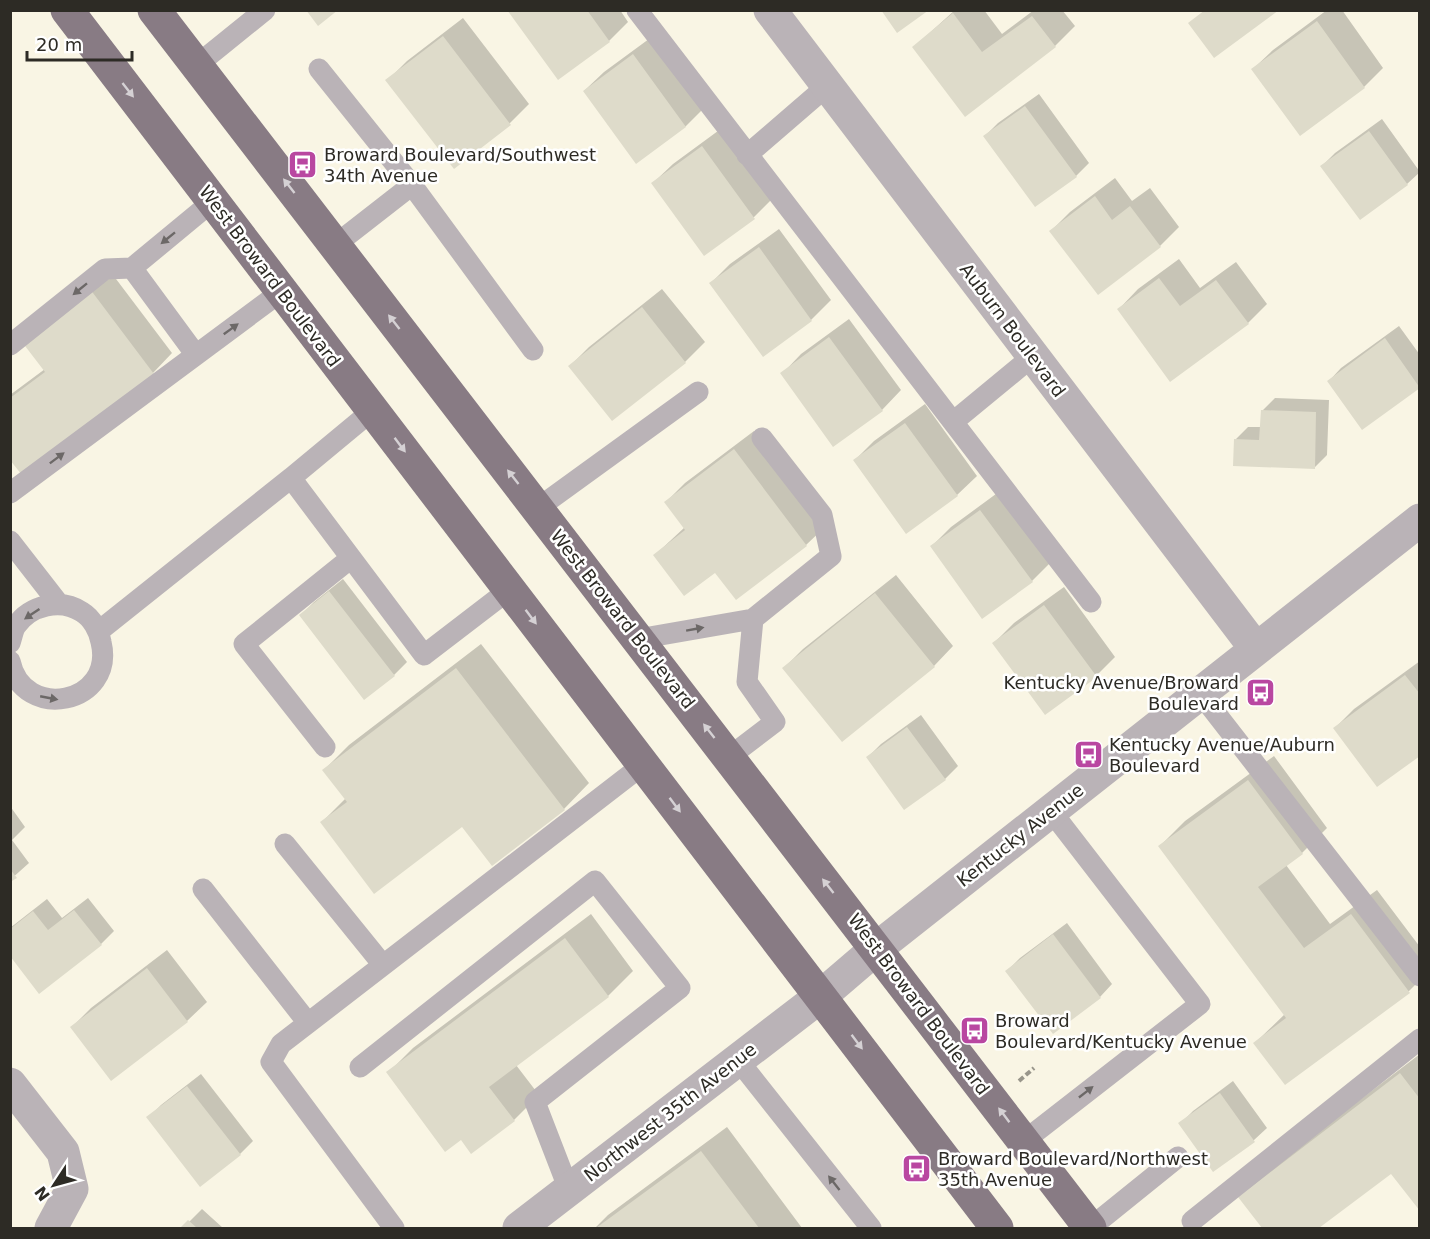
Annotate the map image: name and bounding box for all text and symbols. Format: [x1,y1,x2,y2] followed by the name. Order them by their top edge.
[27,24,132,62] scale bar
[36,34,82,55] text: 20 m
[122,82,134,98] one-way arrow
[324,144,596,186] place label: Broward Boulevard/Southwest 34th Avenue
[287,148,319,180] bus stop icon: Broward Boulevard/Southwest 34th Avenue
[283,178,296,194] one-way arrow
[195,181,345,371] street label: West Broward Boulevard
[160,232,176,245] one-way arrow
[956,259,1070,401] street label: Auburn Boulevard
[72,283,88,296] one-way arrow
[388,314,401,330] one-way arrow
[222,323,238,335] one-way arrow
[393,437,406,453] one-way arrow
[49,452,65,464] one-way arrow
[508,469,520,484] one-way arrow
[547,525,699,713] street label: West Broward Boulevard
[23,608,40,619] one-way arrow
[525,608,537,624] one-way arrow
[686,624,705,633] one-way arrow
[1004,672,1239,714] place label: Kentucky Avenue/Broward Boulevard
[1244,676,1276,708] bus stop icon: Kentucky Avenue/Broward Boulevard
[40,693,59,702] one-way arrow
[703,723,716,739] one-way arrow
[1109,734,1335,776] place label: Kentucky Avenue/Auburn Boulevard
[1072,738,1104,770] bus stop icon: Kentucky Avenue/Auburn Boulevard
[953,779,1087,891] street label: Kentucky Avenue
[668,797,681,813] one-way arrow
[822,878,834,894] one-way arrow
[844,909,994,1099] street label: West Broward Boulevard
[995,1010,1247,1052] place label: Broward Boulevard/Kentucky Avenue
[958,1014,990,1046] bus stop icon: Broward Boulevard/Kentucky Avenue
[850,1035,862,1050] one-way arrow
[580,1038,760,1186] street label: Northwest 35th Avenue
[1079,1086,1094,1098] one-way arrow
[998,1107,1010,1123] one-way arrow
[938,1148,1208,1190] place label: Broward Boulevard/Northwest 35th Avenue
[901,1152,933,1184] bus stop icon: Broward Boulevard/Northwest 35th Avenue
[24,1155,84,1215] north arrow
[829,1175,841,1190] one-way arrow
[31,1183,54,1205] text: N

